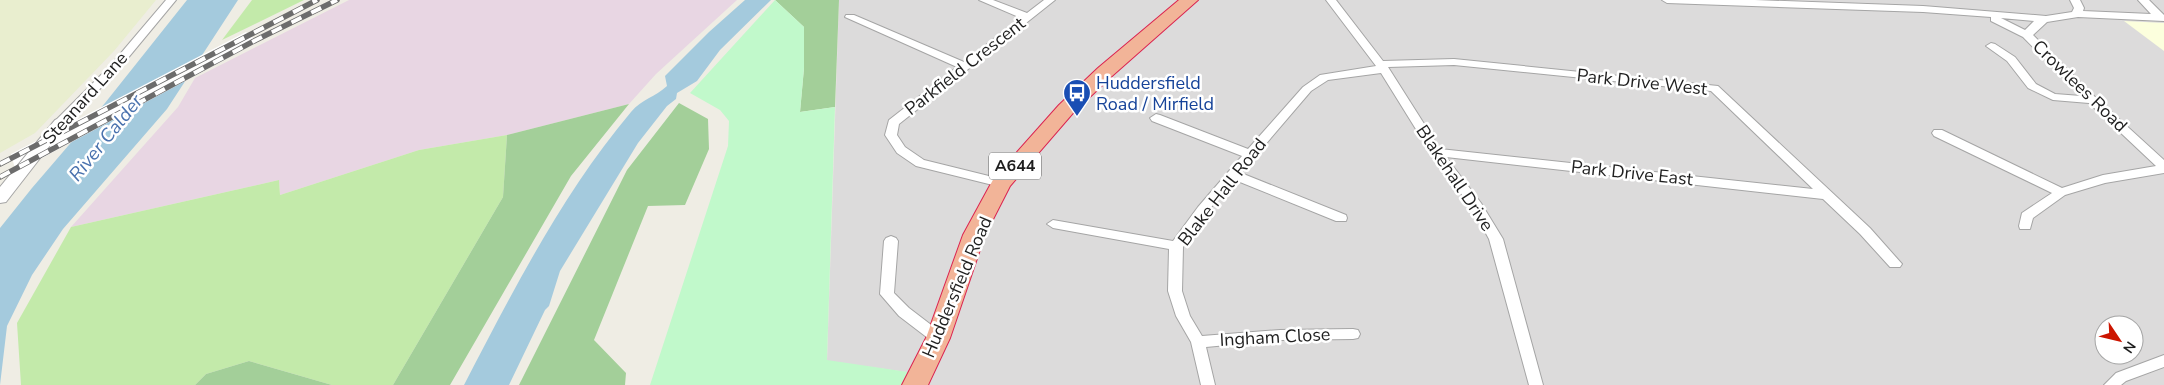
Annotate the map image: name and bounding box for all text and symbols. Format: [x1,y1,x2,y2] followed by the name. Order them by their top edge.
[900,11,1031,121] street label: Parkfield Crescent
[2027,35,2133,137] street label: Crowlees Road
[37,47,133,149] street label: Steanard Lane
[1576,63,1709,101] street label: Park Drive West
[1096,71,1214,116] place label: Huddersfield Road / Mirfield
[1062,78,1092,117] bus stop icon: Huddersfield Road / Mirfield
[63,88,150,187] water label: River Calder
[1411,120,1499,236] street label: Blakehall Drive
[1172,133,1272,251] street label: Blake Hall Road
[989,153,1041,180] road number: A644
[1570,155,1695,191] street label: Park Drive East
[916,213,998,361] street label: Huddersfield Road
[2094,315,2144,365] north arrow
[1219,322,1331,352] street label: Ingham Close
[2118,337,2140,357] text: N

